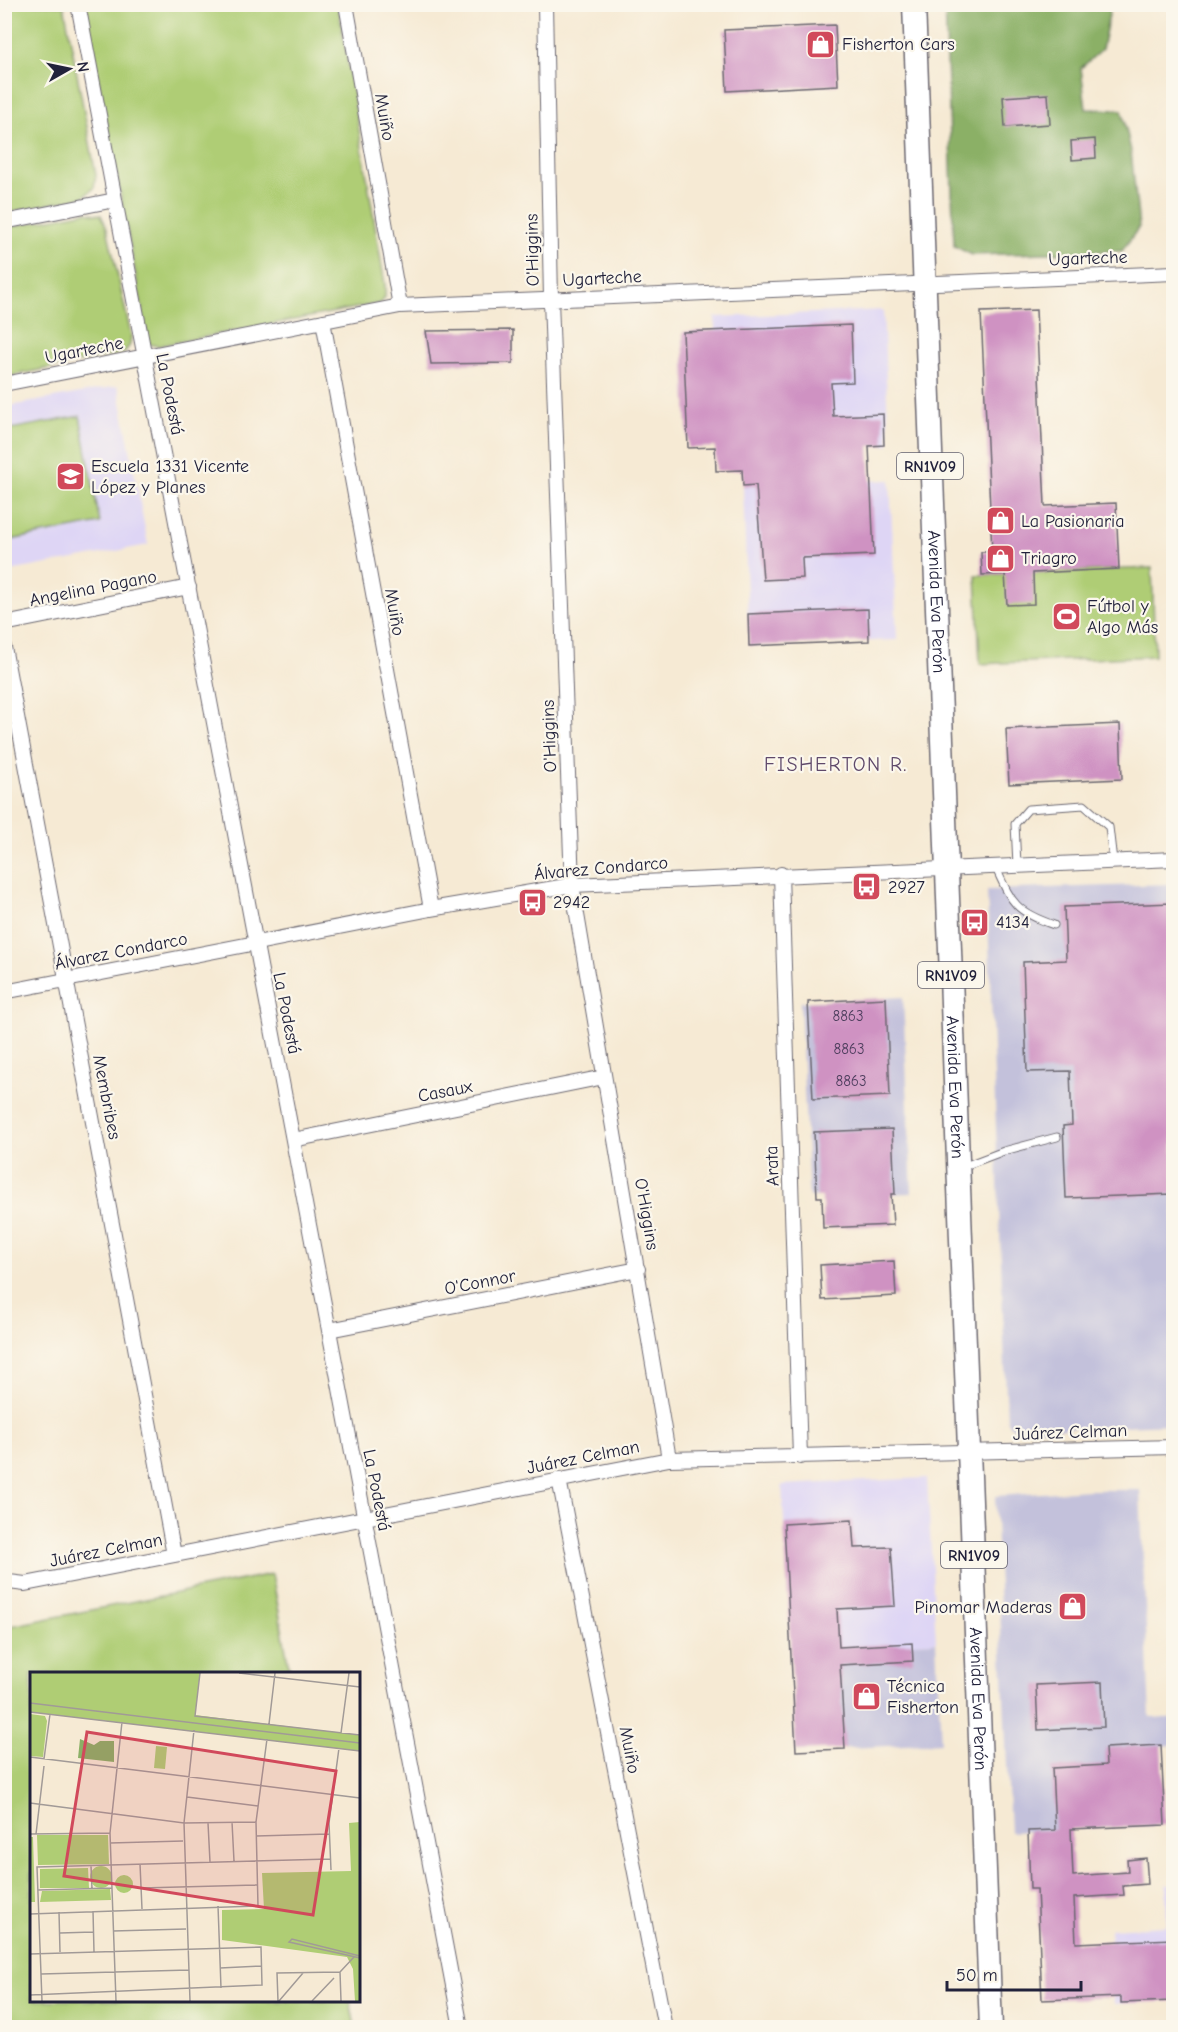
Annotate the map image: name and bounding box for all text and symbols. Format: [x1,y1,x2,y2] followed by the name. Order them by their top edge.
[805,28,837,60] shop icon: Fisherton Cars
[842,34,955,55] place label: Fisherton Cars
[39,39,99,99] north arrow
[73,60,93,73] text: N
[370,92,399,142] street label: Muiño
[521,213,544,287] street label: O'Higgins
[1048,247,1128,270] street label: Ugarteche
[562,266,642,291] street label: Ugarteche
[43,333,125,368] street label: Ugarteche
[151,351,188,437] street label: La Podestá
[897,453,963,479] road number: RN1V09
[91,456,249,498] place label: Escuela 1331 Vicente López y Planes
[54,460,86,492] school or university icon: Escuela 1331 Vicente López y Planes
[984,505,1016,537] shop icon: La Pasionaria
[1021,511,1124,532] place label: La Pasionaria
[923,530,949,674] street label: Avenida Eva Perón
[984,542,1016,574] shop icon: Triagro
[1021,548,1077,569] place label: Triagro
[28,566,158,611] street label: Angelina Pagano
[380,587,409,637] street label: Muiño
[1087,596,1158,638] place label: Fútbol y Algo Más
[1050,600,1082,632] sports icon: Fútbol y Algo Más
[538,699,561,773] street label: O'Higgins
[764,753,908,776] district label: FISHERTON R.
[533,851,669,885] street label: Álvarez Condarco
[851,871,883,903] bus stop icon: 2927
[888,877,925,898] place label: 2927
[516,886,548,918] bus stop icon: 2942
[553,892,590,913] place label: 2942
[959,906,991,938] bus stop icon: 4134
[996,912,1030,933] place label: 4134
[53,927,189,975] street label: Álvarez Condarco
[918,962,984,988] road number: RN1V09
[268,970,305,1056] street label: La Podestá
[832,1007,864,1025] house number: 8863
[941,1015,968,1159] street label: Avenida Eva Perón
[833,1040,865,1058] house number: 8863
[88,1053,125,1141] street label: Membribes
[835,1072,867,1090] house number: 8863
[416,1076,474,1107] street label: Casaux
[761,1145,784,1187] street label: Arata
[630,1176,663,1252] street label: O'Higgins
[443,1265,518,1300] street label: O'Connor
[1012,1420,1128,1445] street label: Juárez Celman
[525,1436,641,1479] street label: Juárez Celman
[358,1447,395,1533] street label: La Podestá
[48,1529,164,1572] street label: Juárez Celman
[941,1542,1007,1568] road number: RN1V09
[1057,1591,1089,1623] shop icon: Pinomar Maderas
[915,1597,1052,1618] place label: Pinomar Maderas
[965,1627,991,1771] street label: Avenida Eva Perón
[30,1672,360,2002] inset map
[887,1676,959,1718] place label: Técnica Fisherton
[850,1680,882,1712] shop icon: Técnica Fisherton
[615,1725,644,1776] street label: Muiño
[947,1954,1080,1992] scale bar
[956,1965,998,1986] text: 50 m

